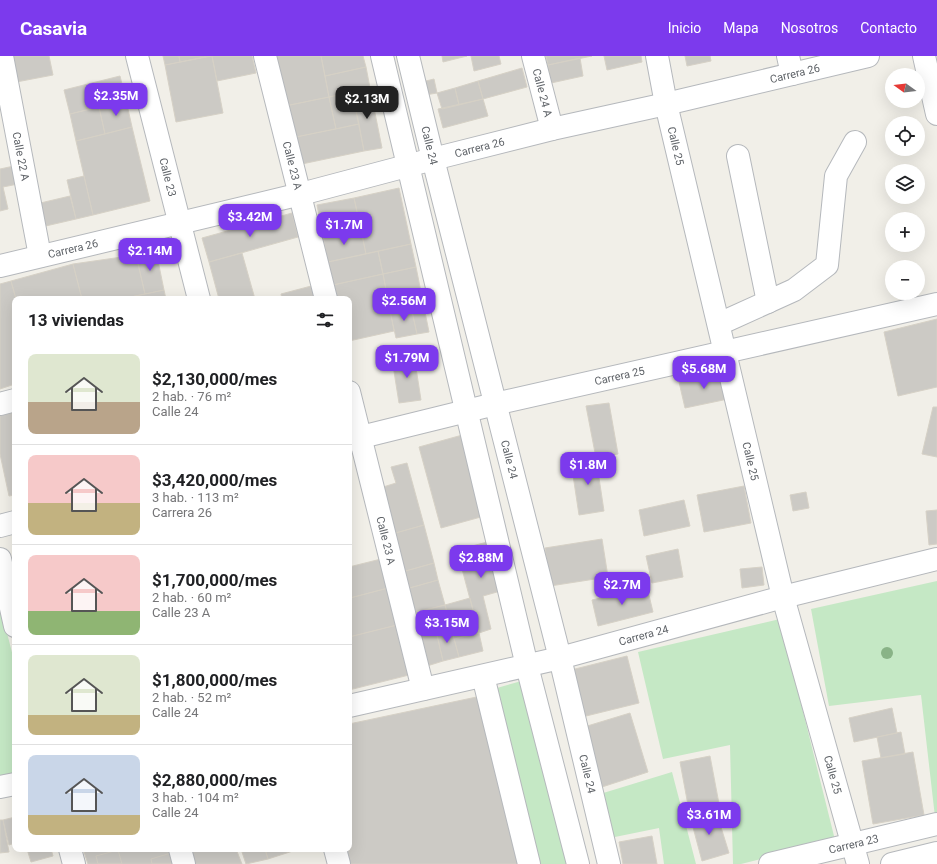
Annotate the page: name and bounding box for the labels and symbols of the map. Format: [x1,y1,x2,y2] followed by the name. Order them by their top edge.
[769,61,821,86] street label: Carrera 26
[530,67,555,119] street label: Calle 24 A
[885,68,925,108] north arrow
[83,83,149,117] pin: $2.35M
[334,86,400,120] pin: $2.13M
[419,125,441,166] street label: Calle 24
[665,125,687,167] street label: Calle 25
[10,131,32,182] street label: Calle 22 A
[453,135,506,160] street label: Carrera 26
[280,140,305,192] street label: Calle 23 A
[157,156,179,198] street label: Calle 23
[217,204,283,238] pin: $3.42M
[316,212,372,246] pin: $1.7M
[47,236,99,261] street label: Carrera 26
[117,238,183,272] pin: $2.14M
[371,288,437,322] pin: $2.56M
[374,345,440,379] pin: $1.79M
[671,356,737,390] pin: $5.68M
[593,364,646,388] street label: Carrera 25
[498,439,521,480] street label: Calle 24
[740,441,762,482] street label: Calle 25
[560,452,616,486] pin: $1.8M
[374,515,398,567] street label: Calle 23 A
[448,545,514,579] pin: $2.88M
[594,572,650,606] pin: $2.7M
[414,610,480,644] pin: $3.15M
[617,622,670,648] street label: Carrera 24
[577,753,598,795] street label: Calle 24
[821,754,844,795] street label: Calle 25
[676,802,742,836] pin: $3.61M
[827,832,880,856] street label: Carrera 23

